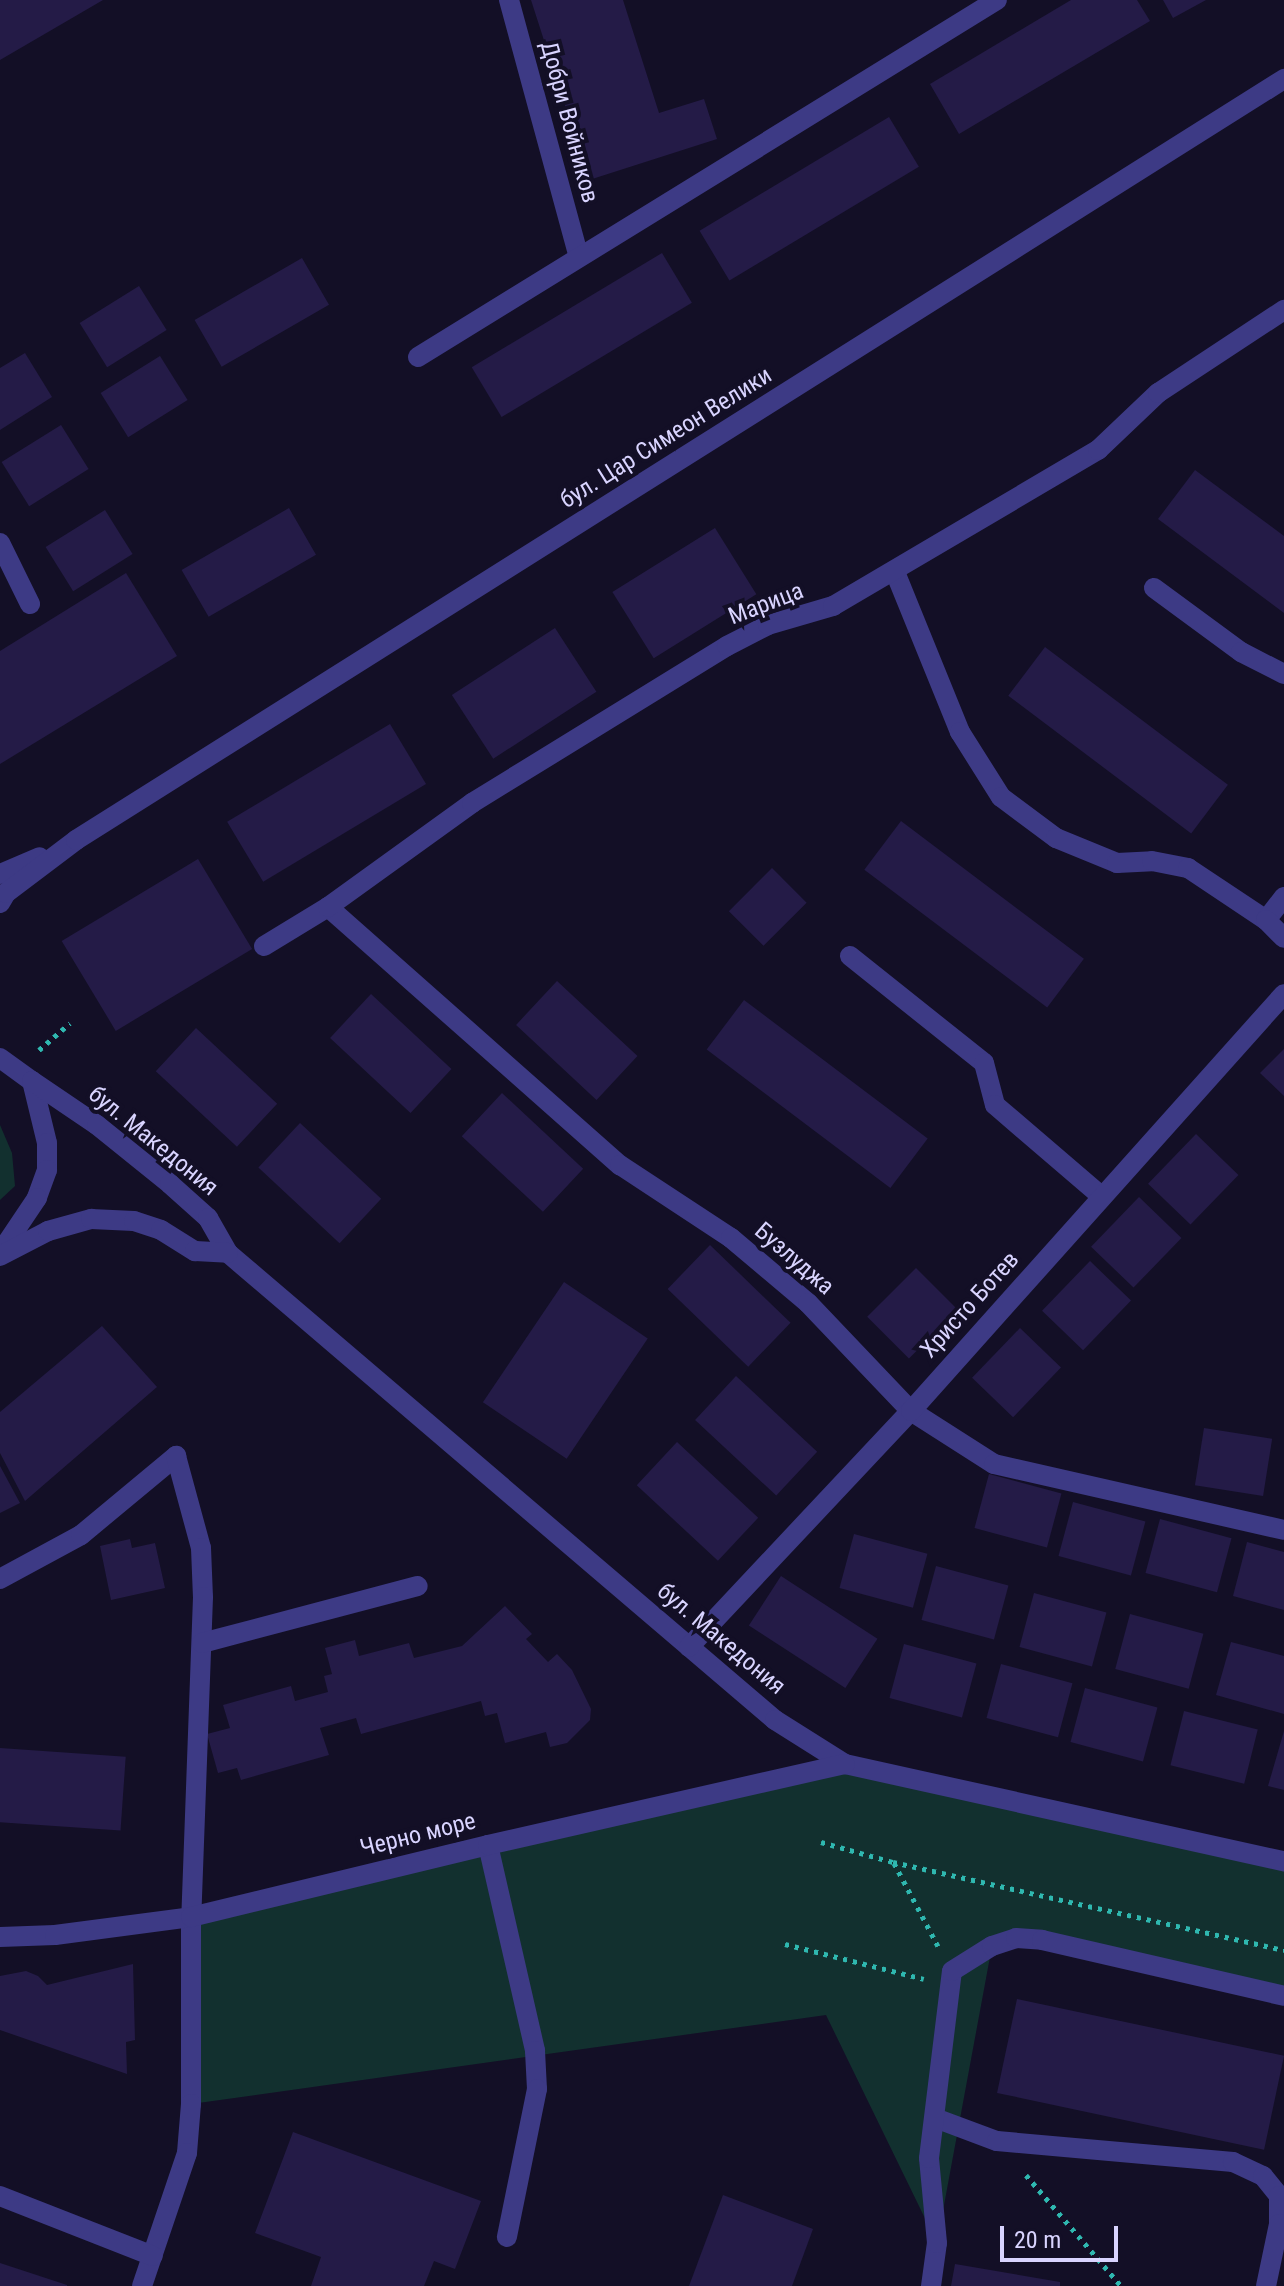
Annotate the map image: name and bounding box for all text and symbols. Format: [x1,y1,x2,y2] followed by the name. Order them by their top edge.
[534,38,604,206] street label: Добри Войников
[555,361,777,515] street label: бул. Цар Симеон Велики
[725,577,807,631] street label: Марица
[82,1080,224,1202] street label: бул. Македония
[748,1217,840,1301] street label: Бузлуджа
[915,1246,1025,1364] street label: Христо Ботев
[651,1577,791,1701] street label: бул. Македония
[357,1807,479,1863] street label: Черно море
[1004,2210,1122,2260] scale bar
[1014,2226,1061,2254] text: 20 m

